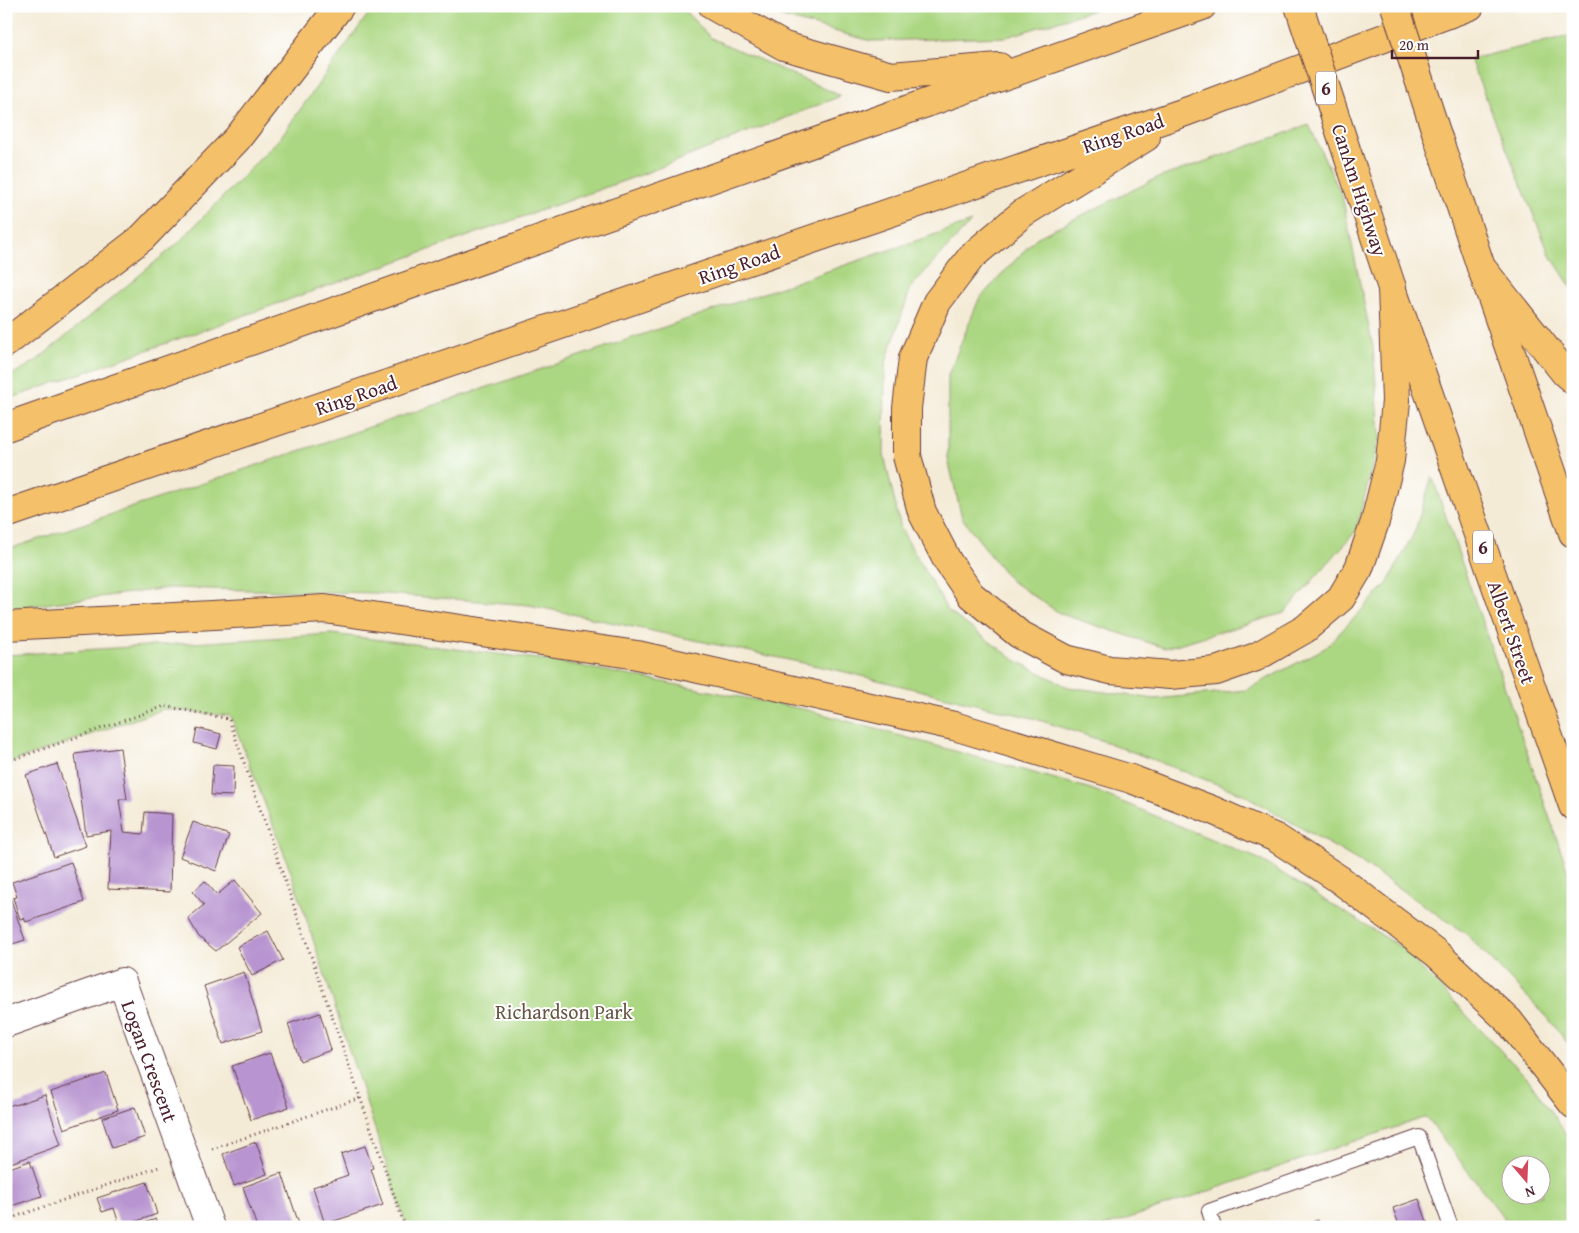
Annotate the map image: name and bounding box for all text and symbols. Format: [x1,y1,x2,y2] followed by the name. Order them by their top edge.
[1392,28,1478,60] scale bar
[1399,34,1430,55] text: 20 m
[1316,72,1336,105] road number: 6
[1078,105,1168,160] street label: Ring Road
[1325,120,1395,260] street label: CanAm Highway
[694,236,784,291] street label: Ring Road
[311,367,401,422] street label: Ring Road
[1473,530,1493,564] road number: 6
[1481,576,1543,688] street label: Albert Street
[115,996,185,1126] street label: Logan Crescent
[495,997,634,1026] park label: Richardson Park
[1502,1156,1552,1206] north arrow
[1522,1181,1538,1203] text: N

